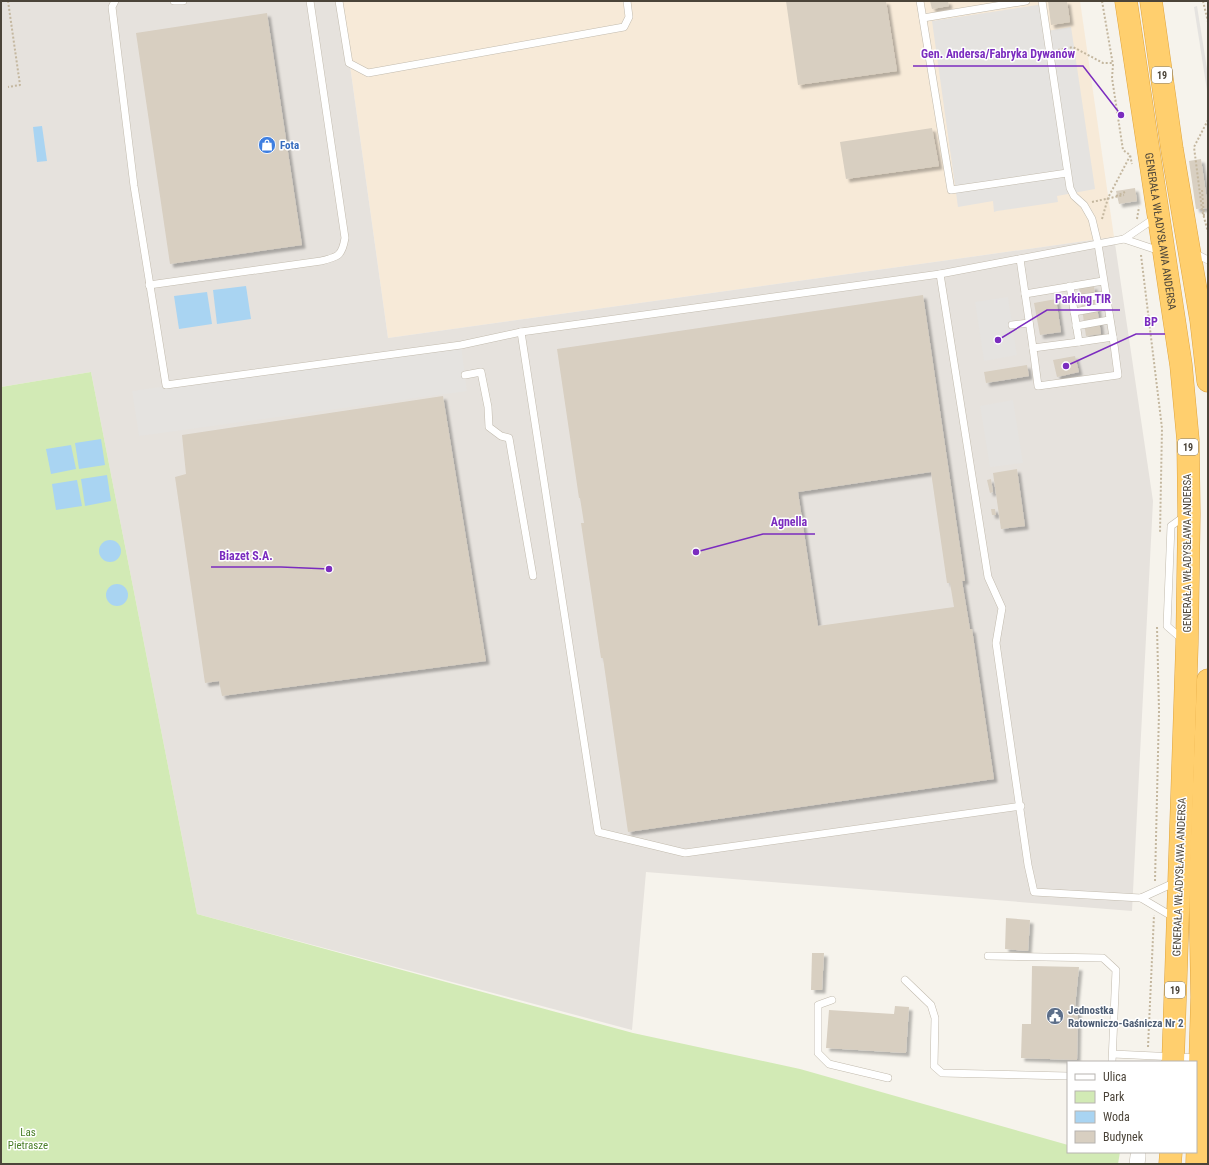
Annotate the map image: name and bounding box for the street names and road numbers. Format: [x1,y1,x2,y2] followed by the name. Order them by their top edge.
[1152,67,1172,83] road number: 19
[1142,152,1179,312] street label: GENERAŁA WŁADYSŁAWA ANDERSA
[1178,439,1198,455] road number: 19
[1181,473,1194,632] street label: GENERAŁA WŁADYSŁAWA ANDERSA
[1170,797,1189,957] street label: GENERAŁA WŁADYSŁAWA ANDERSA
[1165,982,1185,998] road number: 19

